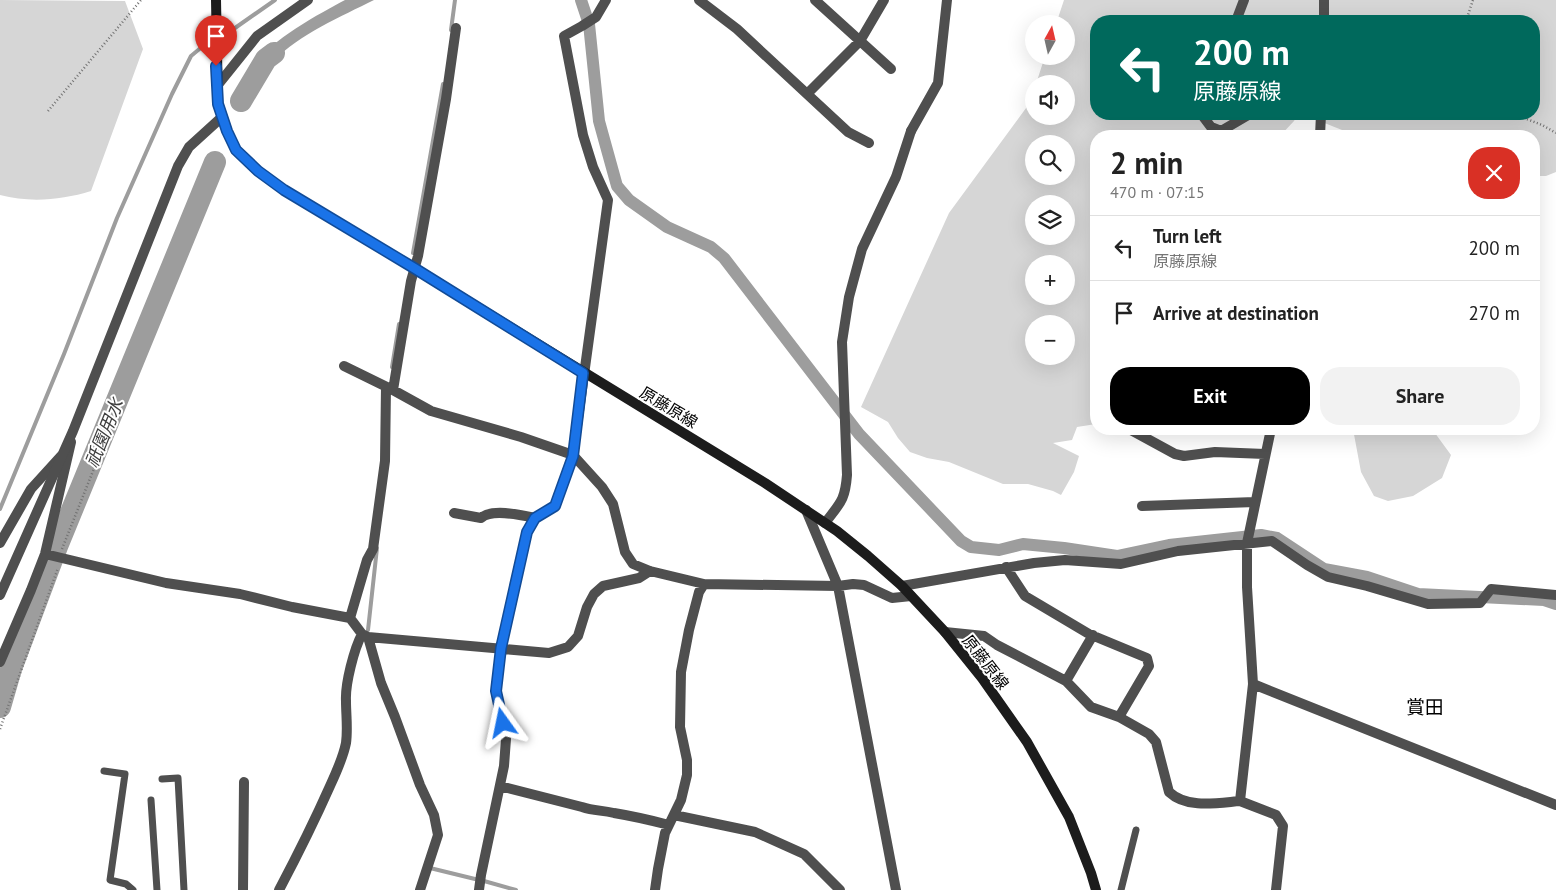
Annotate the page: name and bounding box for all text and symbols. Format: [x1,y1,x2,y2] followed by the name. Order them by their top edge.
[195,15,237,66] pin
[1025,15,1075,65] north arrow
[1025,15,1075,365] map controls
[202,22,230,50] icon: arrive
[1193,29,1290,75] text: 200 m
[1110,35,1175,100] icon: left
[1025,75,1075,125] button: sound
[1193,77,1281,105] text: 原藤原線
[1025,135,1075,185] button: search
[1110,143,1183,182] text: 2 min
[1468,147,1520,199] button: close
[1110,182,1205,202] text: 470 m · 07:15
[1025,195,1075,245] button: layers
[1153,224,1222,248] text: Turn left
[1110,234,1138,262] icon: left
[1468,236,1520,260] text: 200 m
[1153,251,1217,271] text: 原藤原線
[1025,255,1075,305] button: +
[1110,299,1138,327] icon: arrive
[1153,301,1319,325] text: Arrive at destination
[1468,301,1520,325] text: 270 m
[1025,315,1075,365] button: −
[1110,367,1310,425] button: Exit
[1320,367,1520,425] button: Share
[636,382,702,432] street label: 原藤原線
[80,393,129,471] water label: 祇園用水
[958,631,1014,693] street label: 原藤原線
[1406,695,1444,719] district label: 賞田
[476,696,528,748] position arrow

